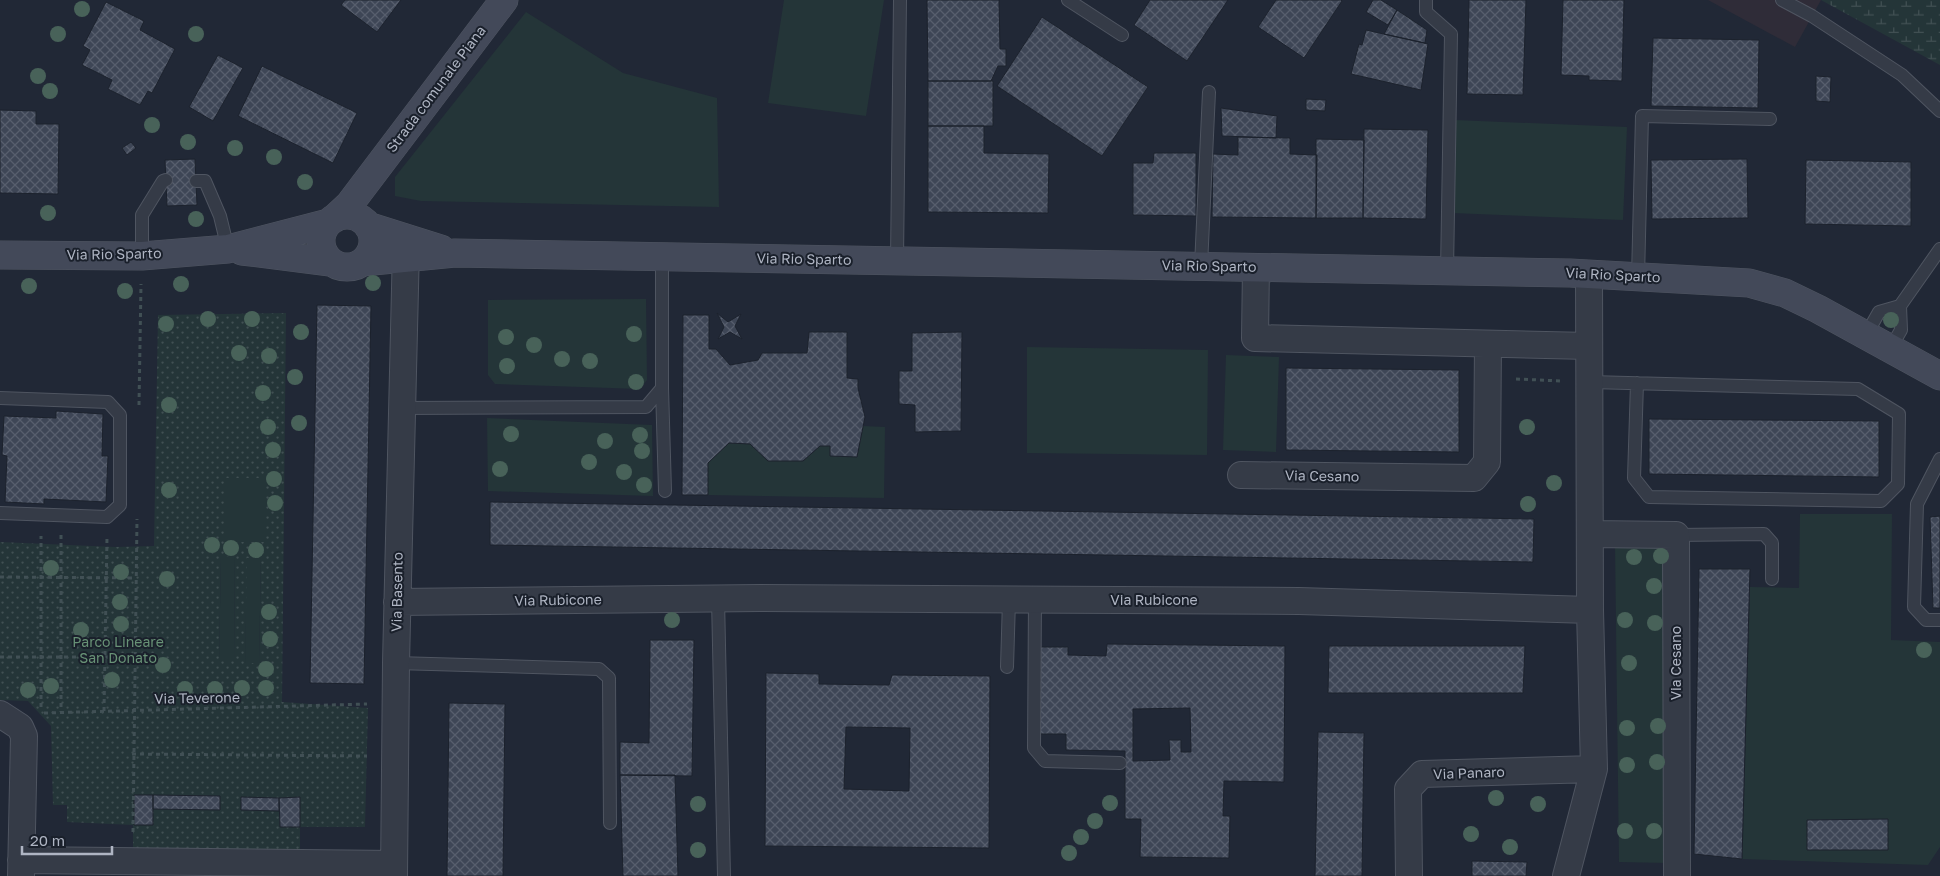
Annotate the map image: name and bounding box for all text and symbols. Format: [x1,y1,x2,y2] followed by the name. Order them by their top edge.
[382,22,489,155] street label: Strada comunale Piana
[66,244,162,263] street label: Via Rio Sparto
[756,249,852,268] street label: Via Rio Sparto
[1161,256,1257,275] street label: Via Rio Sparto
[1565,264,1661,285] street label: Via Rio Sparto
[1285,466,1359,485] street label: Via Cesano
[387,552,406,632] street label: Via Basento
[514,590,602,609] street label: Via Rubicone
[1110,591,1198,608] street label: Via Rubicone
[1667,626,1684,700] street label: Via Cesano
[72,633,164,666] park label: Parco Lineare San Donato
[154,688,240,707] street label: Via Teverone
[1433,763,1505,782] street label: Via Panaro
[22,824,112,856] scale bar
[30,831,65,849] text: 20 m

